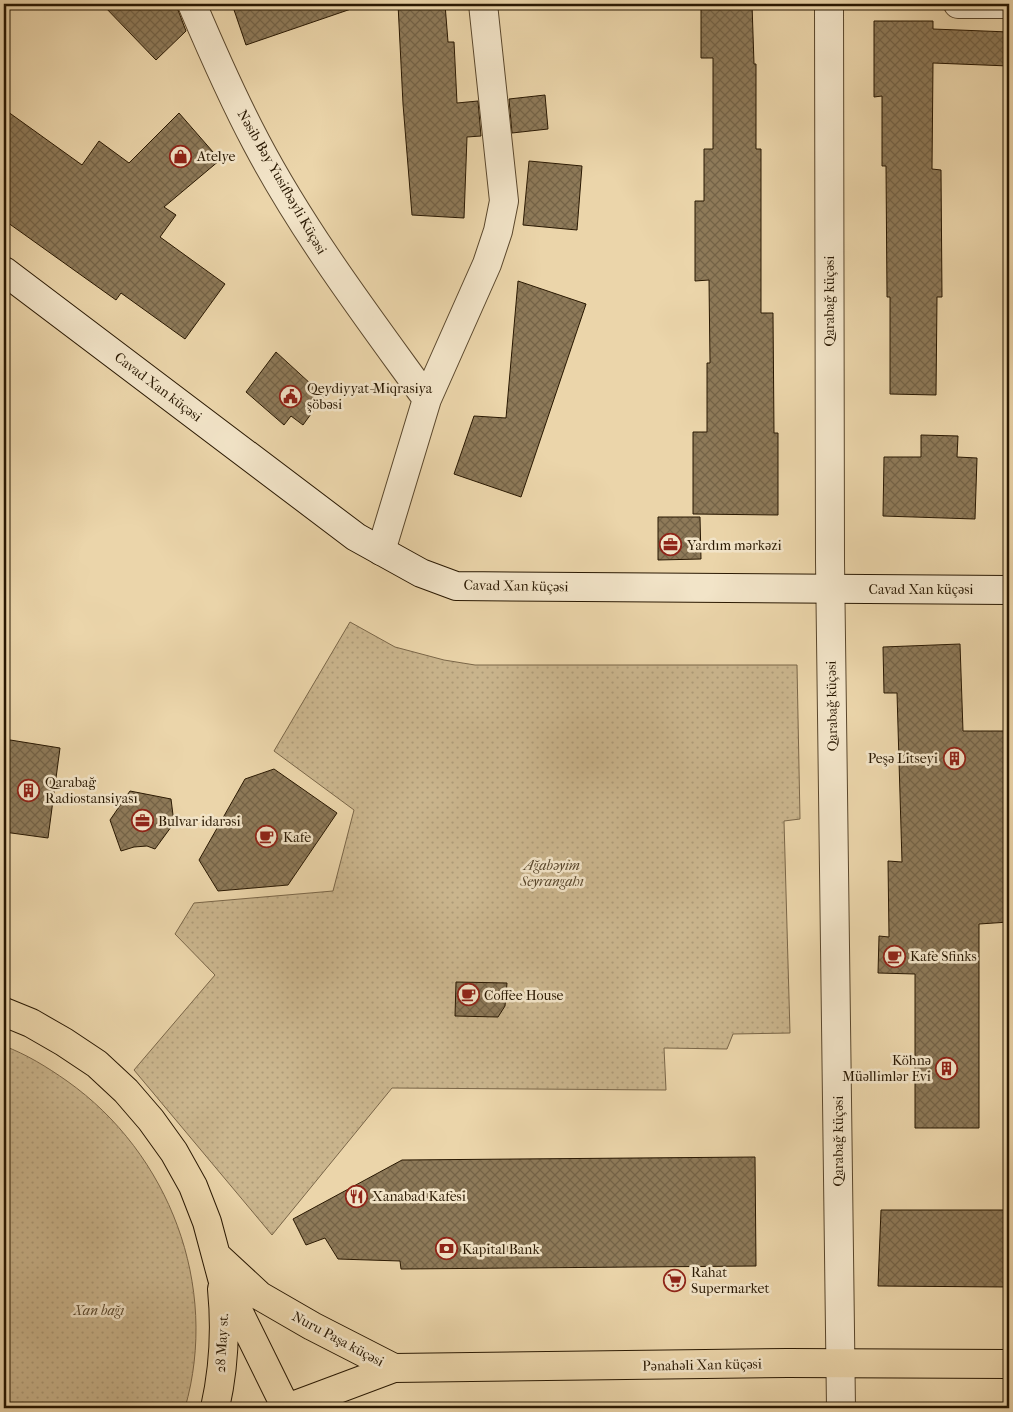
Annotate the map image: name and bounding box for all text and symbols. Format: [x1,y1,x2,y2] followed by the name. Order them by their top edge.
[234,107,330,257] street label: Nəsib Bəy Yusifbəyli Küçəsi
[169,144,193,168] shop icon: Atelye
[196,148,236,165] place label: Atelye
[821,256,838,346] street label: Qarabağ küçəsi
[111,349,205,425] street label: Cavad Xan küçəsi
[307,380,433,413] place label: Qeydiyyat-Miqrasiya şöbəsi
[279,384,303,408] public building icon: Qeydiyyat-Miqrasiya şöbəsi
[659,533,683,557] office icon: Yardım mərkəzi
[686,537,782,554] place label: Yardım mərkəzi
[463,577,569,595] street label: Cavad Xan küçəsi
[869,581,973,598] street label: Cavad Xan küçəsi
[823,660,841,752] street label: Qarabağ küçəsi
[942,746,966,770] building icon: Peşə Litseyi
[868,750,938,767] place label: Peşə Litseyi
[45,774,138,807] place label: Qarabağ Radiostansiyası
[17,778,41,802] building icon: Qarabağ Radiostansiyası
[130,809,154,833] office icon: Bulvar idarəsi
[158,813,241,830] place label: Bulvar idarəsi
[255,825,279,849] cafe icon: Kafe
[283,829,311,846] place label: Kafe
[519,857,584,890] park label: Ağabəyim Seyrangahı
[882,944,906,968] cafe icon: Kafe Sfinks
[910,948,977,965] place label: Kafe Sfinks
[456,983,480,1007] cafe icon: Coffee House
[484,987,564,1004] place label: Coffee House
[842,1052,931,1085] place label: Köhnə Müəllimlər Evi
[935,1056,959,1080] building icon: Köhnə Müəllimlər Evi
[830,1096,847,1186] street label: Qarabağ küçəsi
[344,1184,368,1208] restaurant icon: Xanabad Kafesi
[372,1188,466,1205] place label: Xanabad Kafesi
[434,1237,458,1261] bank icon: Kapital Bank
[462,1241,540,1258] place label: Kapital Bank
[691,1264,769,1297] place label: Rahat Supermarket
[663,1268,687,1292] supermarket icon: Rahat Supermarket
[73,1302,124,1319] park label: Xan bağı
[289,1308,387,1370] street label: Nuru Paşa küçəsi
[212,1312,232,1373] street label: 28 May st.
[642,1355,762,1375] street label: Pənahəli Xan küçəsi

